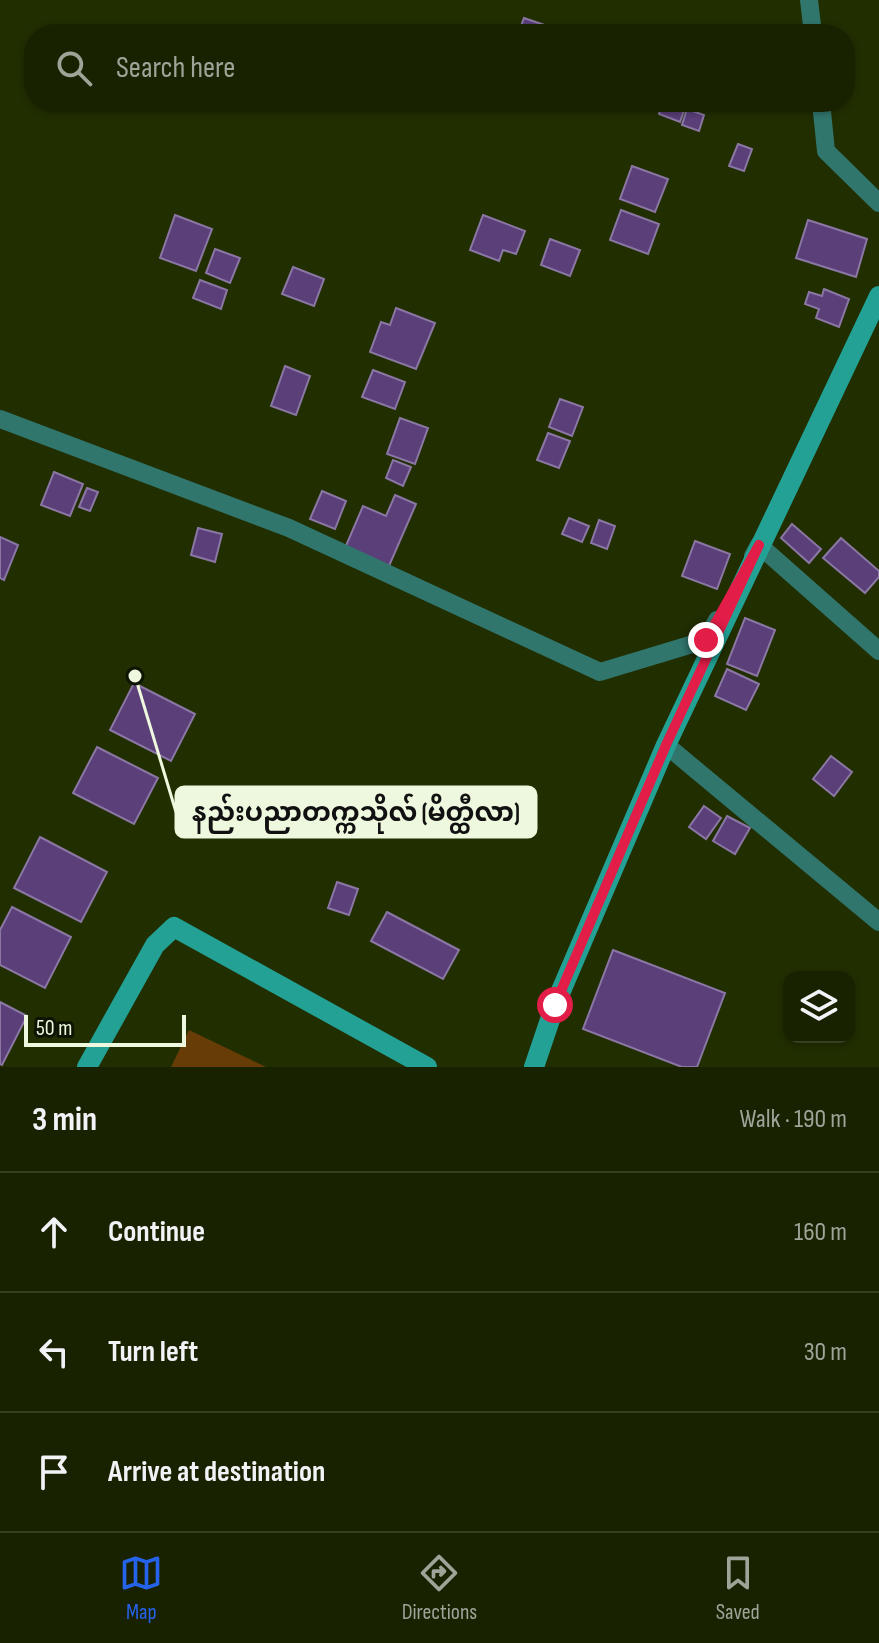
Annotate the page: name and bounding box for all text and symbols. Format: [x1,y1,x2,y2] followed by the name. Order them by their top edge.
[24,24,855,112] search box
[52,46,96,90] icon: search
[116,50,235,86] text: Search here
[688,622,724,658] route end
[176,787,536,837] callout: နည်းပညာတက္ကသိုလ် (မိတ္ထီလာ)
[192,793,520,834] text: နည်းပညာတက္ကသိုလ် (မိတ္ထီလာ)
[783,971,855,1043] map controls
[783,971,855,1043] button: layers
[537,987,573,1023] route start
[24,1011,186,1047] scale bar
[36,1015,72,1042] text: 50 m
[32,1099,97,1140] text: 3 min
[740,1104,847,1135] text: Walk · 190 m
[32,1210,76,1254] icon: ahead
[108,1214,205,1250] text: Continue
[794,1217,847,1248] text: 160 m
[32,1330,76,1374] icon: left
[108,1334,198,1370] text: Turn left
[804,1337,847,1368] text: 30 m
[32,1450,76,1494] icon: arrive
[108,1454,325,1490] text: Arrive at destination
[119,1551,163,1626] tab: Map
[402,1551,477,1626] tab: Directions
[716,1551,760,1626] tab: Saved

